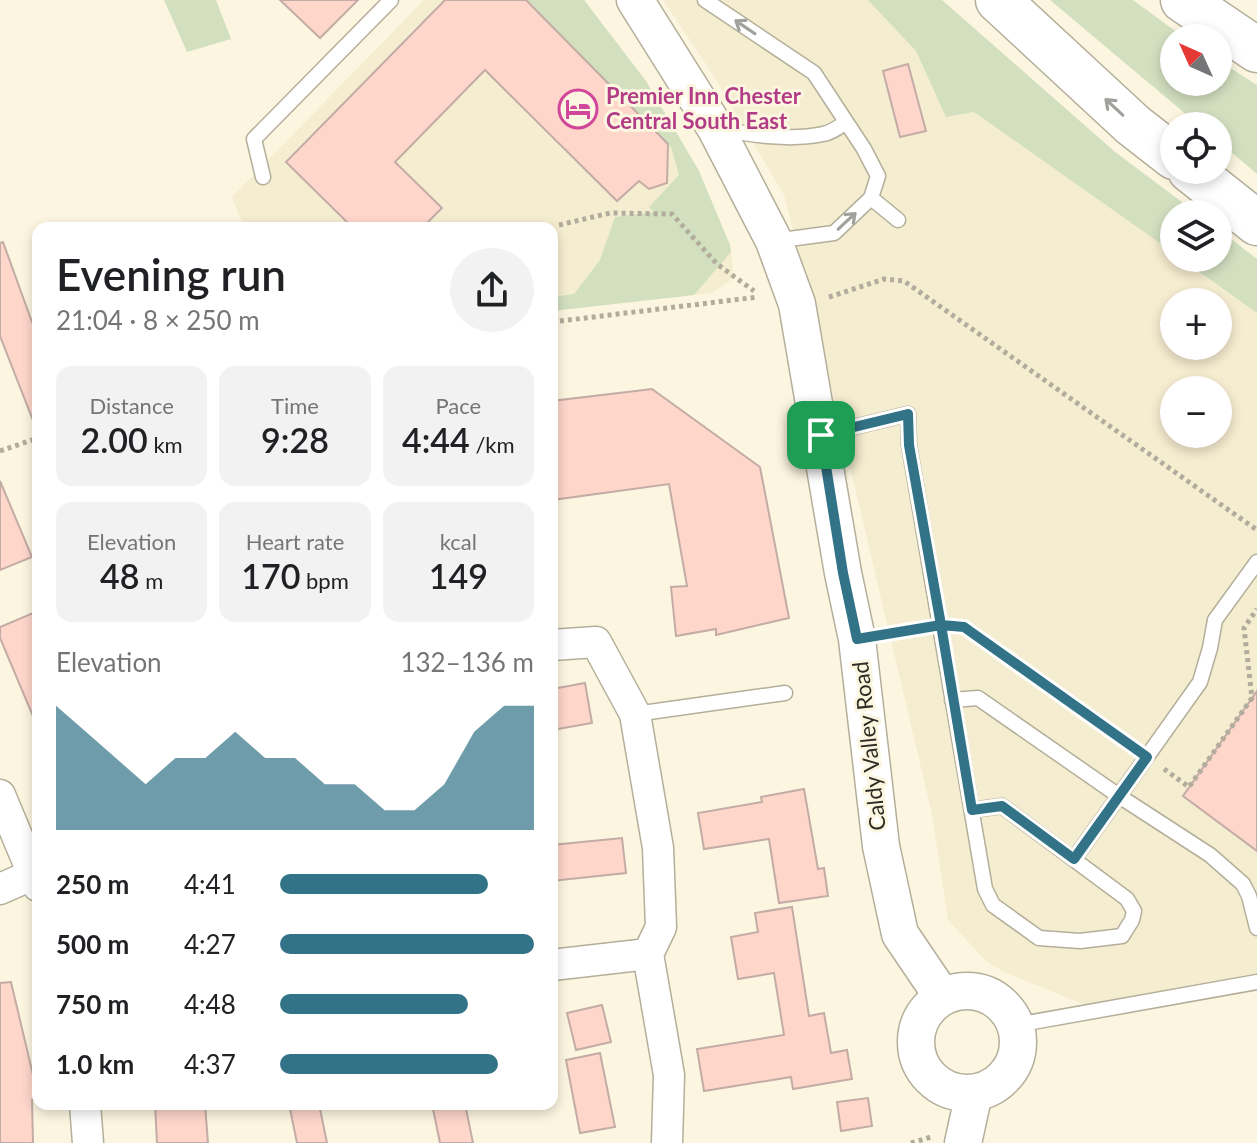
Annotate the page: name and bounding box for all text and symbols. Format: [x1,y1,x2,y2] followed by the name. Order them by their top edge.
[735,19,757,36] one-way arrow
[1160,24,1232,96] north arrow
[1160,24,1232,448] map controls
[606,82,802,134] place label: Premier Inn Chester Central South East
[557,88,599,130] hotel icon: Premier Inn Chester Central South East
[1104,98,1124,117] one-way arrow
[1160,112,1232,184] button: locate
[1160,200,1232,272] button: layers
[837,211,857,230] one-way arrow
[56,248,286,300] text: Evening run
[450,248,534,332] button: share
[1160,288,1232,360] button: +
[56,304,260,336] text: 21:04 · 8 × 250 m
[1160,376,1232,448] button: −
[89,392,174,419] text: Distance
[271,392,319,419] text: Time
[435,392,481,419] text: Pace
[787,401,855,469] pin
[799,413,843,457] icon: arrive
[81,419,148,460] text: 2.00
[261,419,329,460] text: 9:28
[402,419,470,460] text: 4:44
[148,431,183,458] text: km
[470,431,515,458] text: /km
[87,528,176,555] text: Elevation
[246,528,344,555] text: Heart rate
[440,528,477,555] text: kcal
[100,555,140,596] text: 48
[241,555,300,596] text: 170
[429,555,488,596] text: 149
[140,567,163,594] text: m
[300,567,349,594] text: bpm
[56,646,162,678] text: Elevation
[400,646,534,678] text: 132–136 m
[846,660,891,832] street label: Caldy Valley Road
[56,868,129,900] text: 250 m
[184,868,236,900] text: 4:41
[56,928,129,960] text: 500 m
[184,928,236,960] text: 4:27
[56,988,129,1020] text: 750 m
[184,988,236,1020] text: 4:48
[56,1048,134,1080] text: 1.0 km
[184,1048,236,1080] text: 4:37

